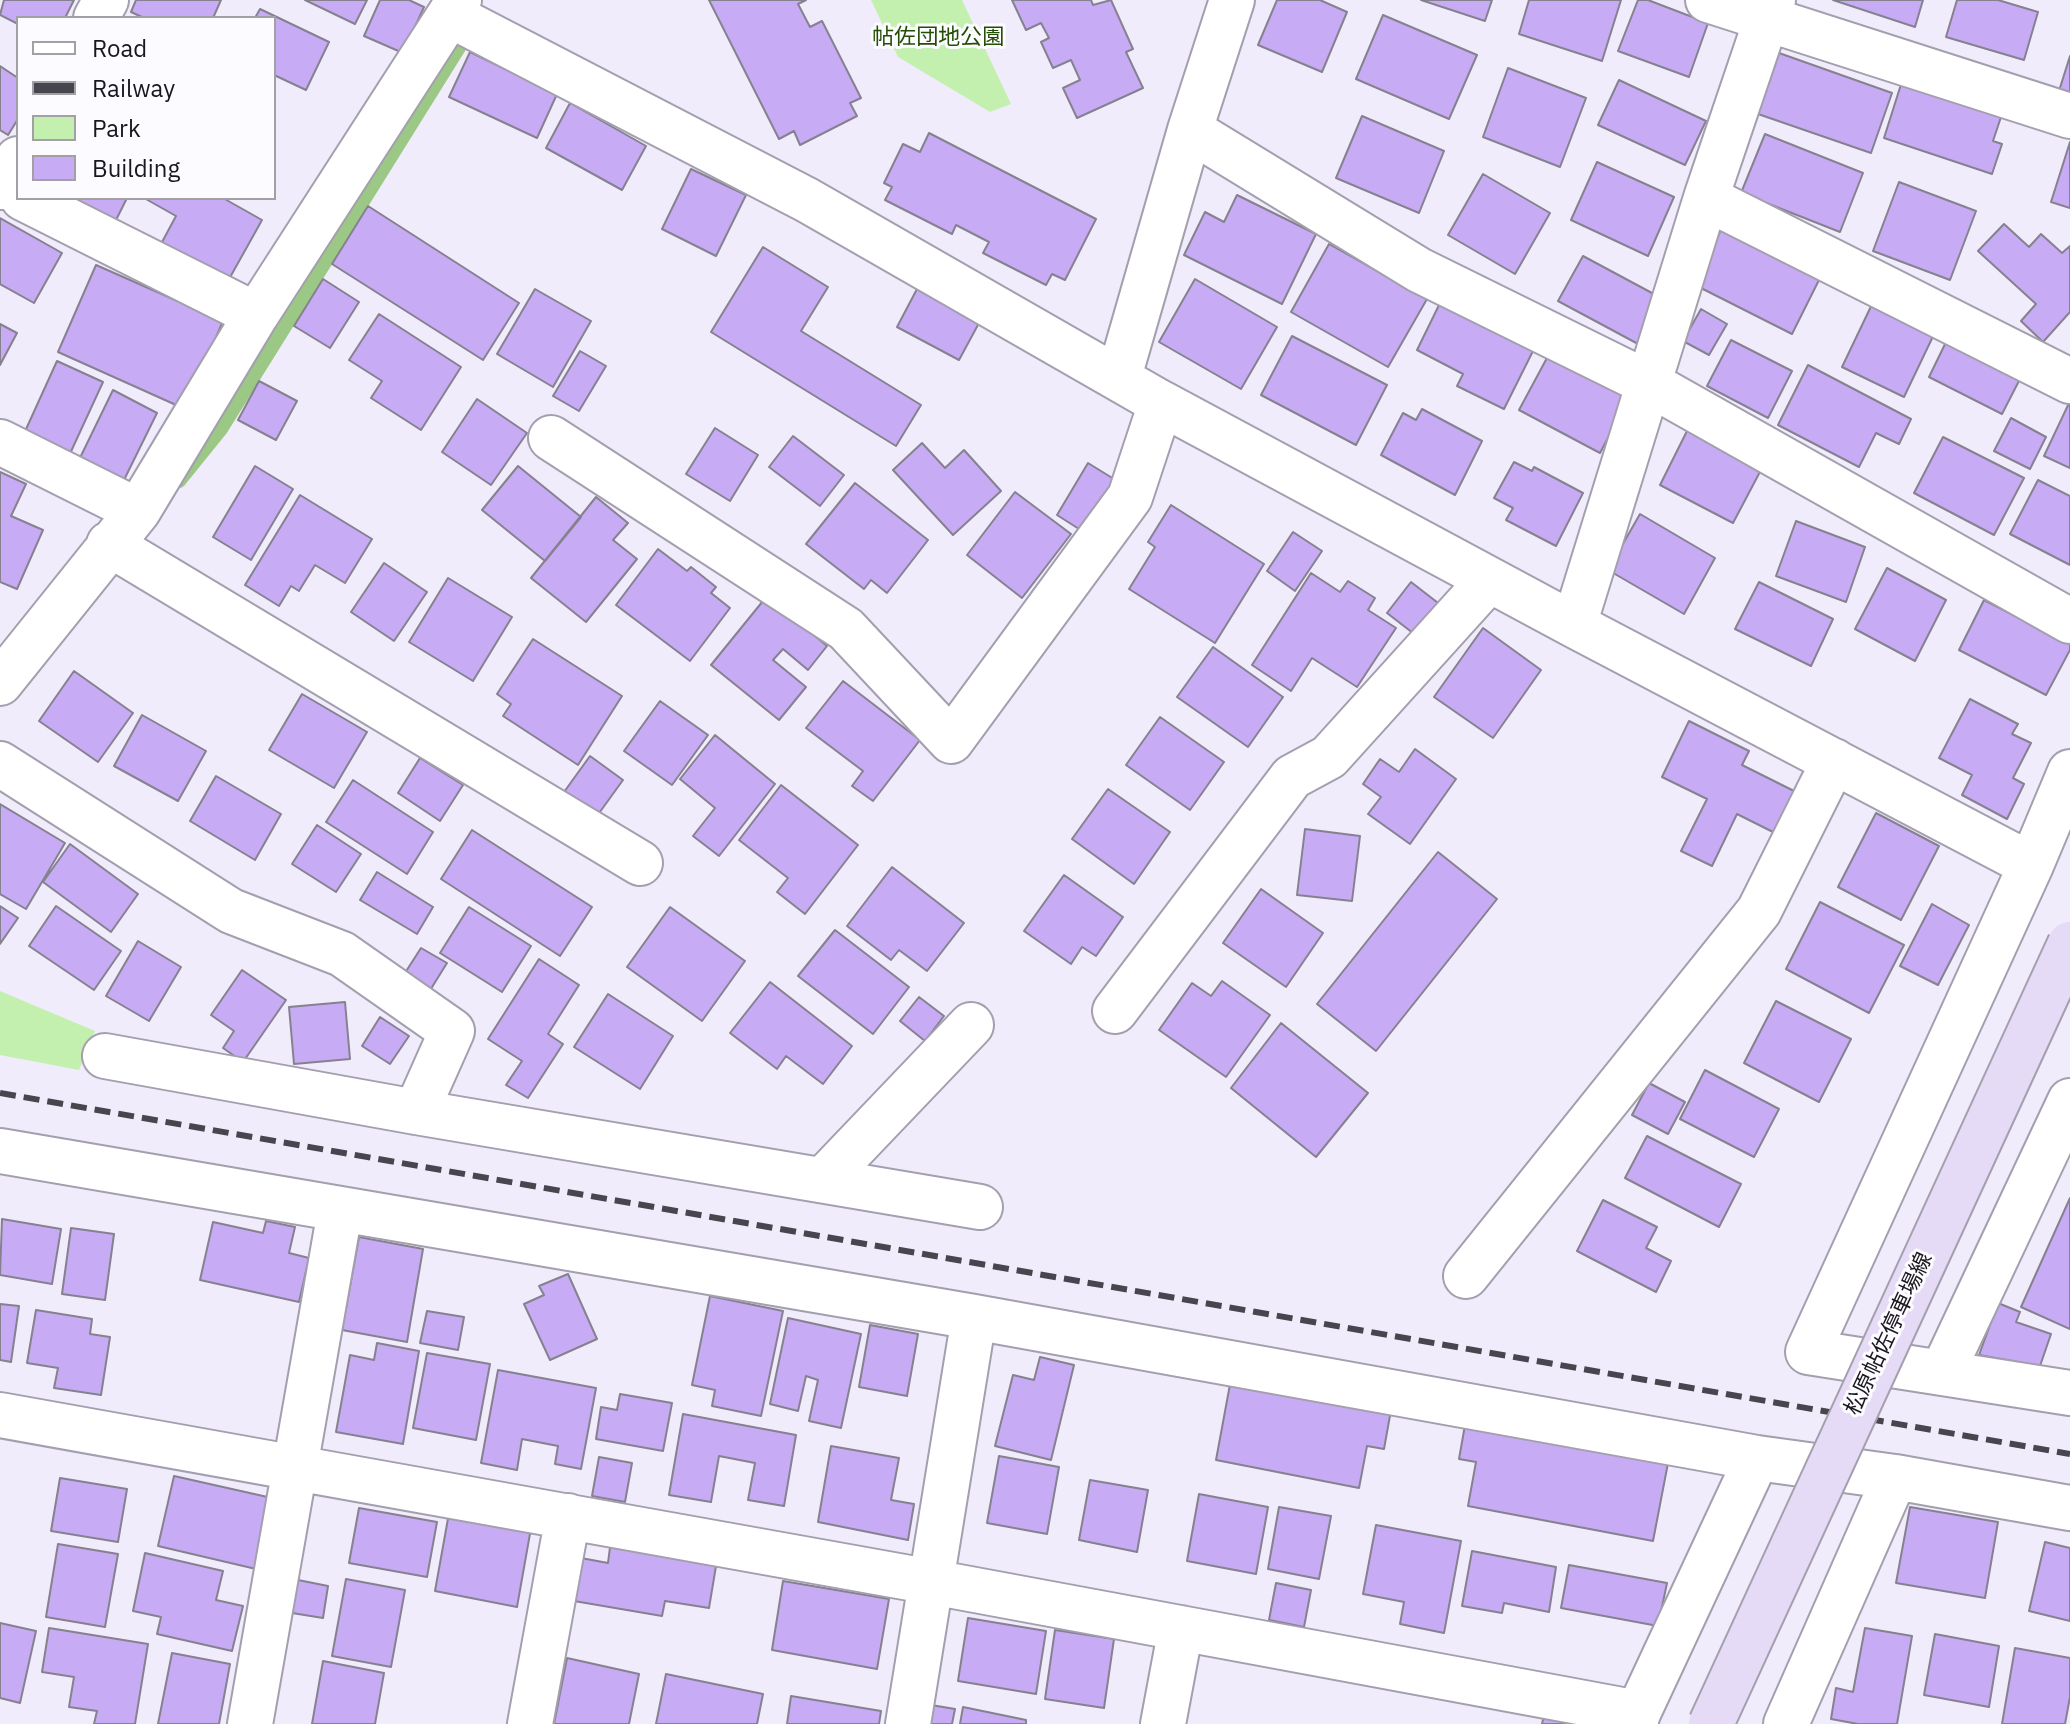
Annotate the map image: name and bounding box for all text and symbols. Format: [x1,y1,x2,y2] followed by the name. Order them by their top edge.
[16,16,276,200] legend
[872,25,1004,51] park label: 帖佐団地公園
[92,32,147,64] text: Road
[92,72,175,104] text: Railway
[92,112,141,144] text: Park
[92,152,180,184] text: Building
[1840,1249,1938,1419] street label: 松原帖佐停車場線

